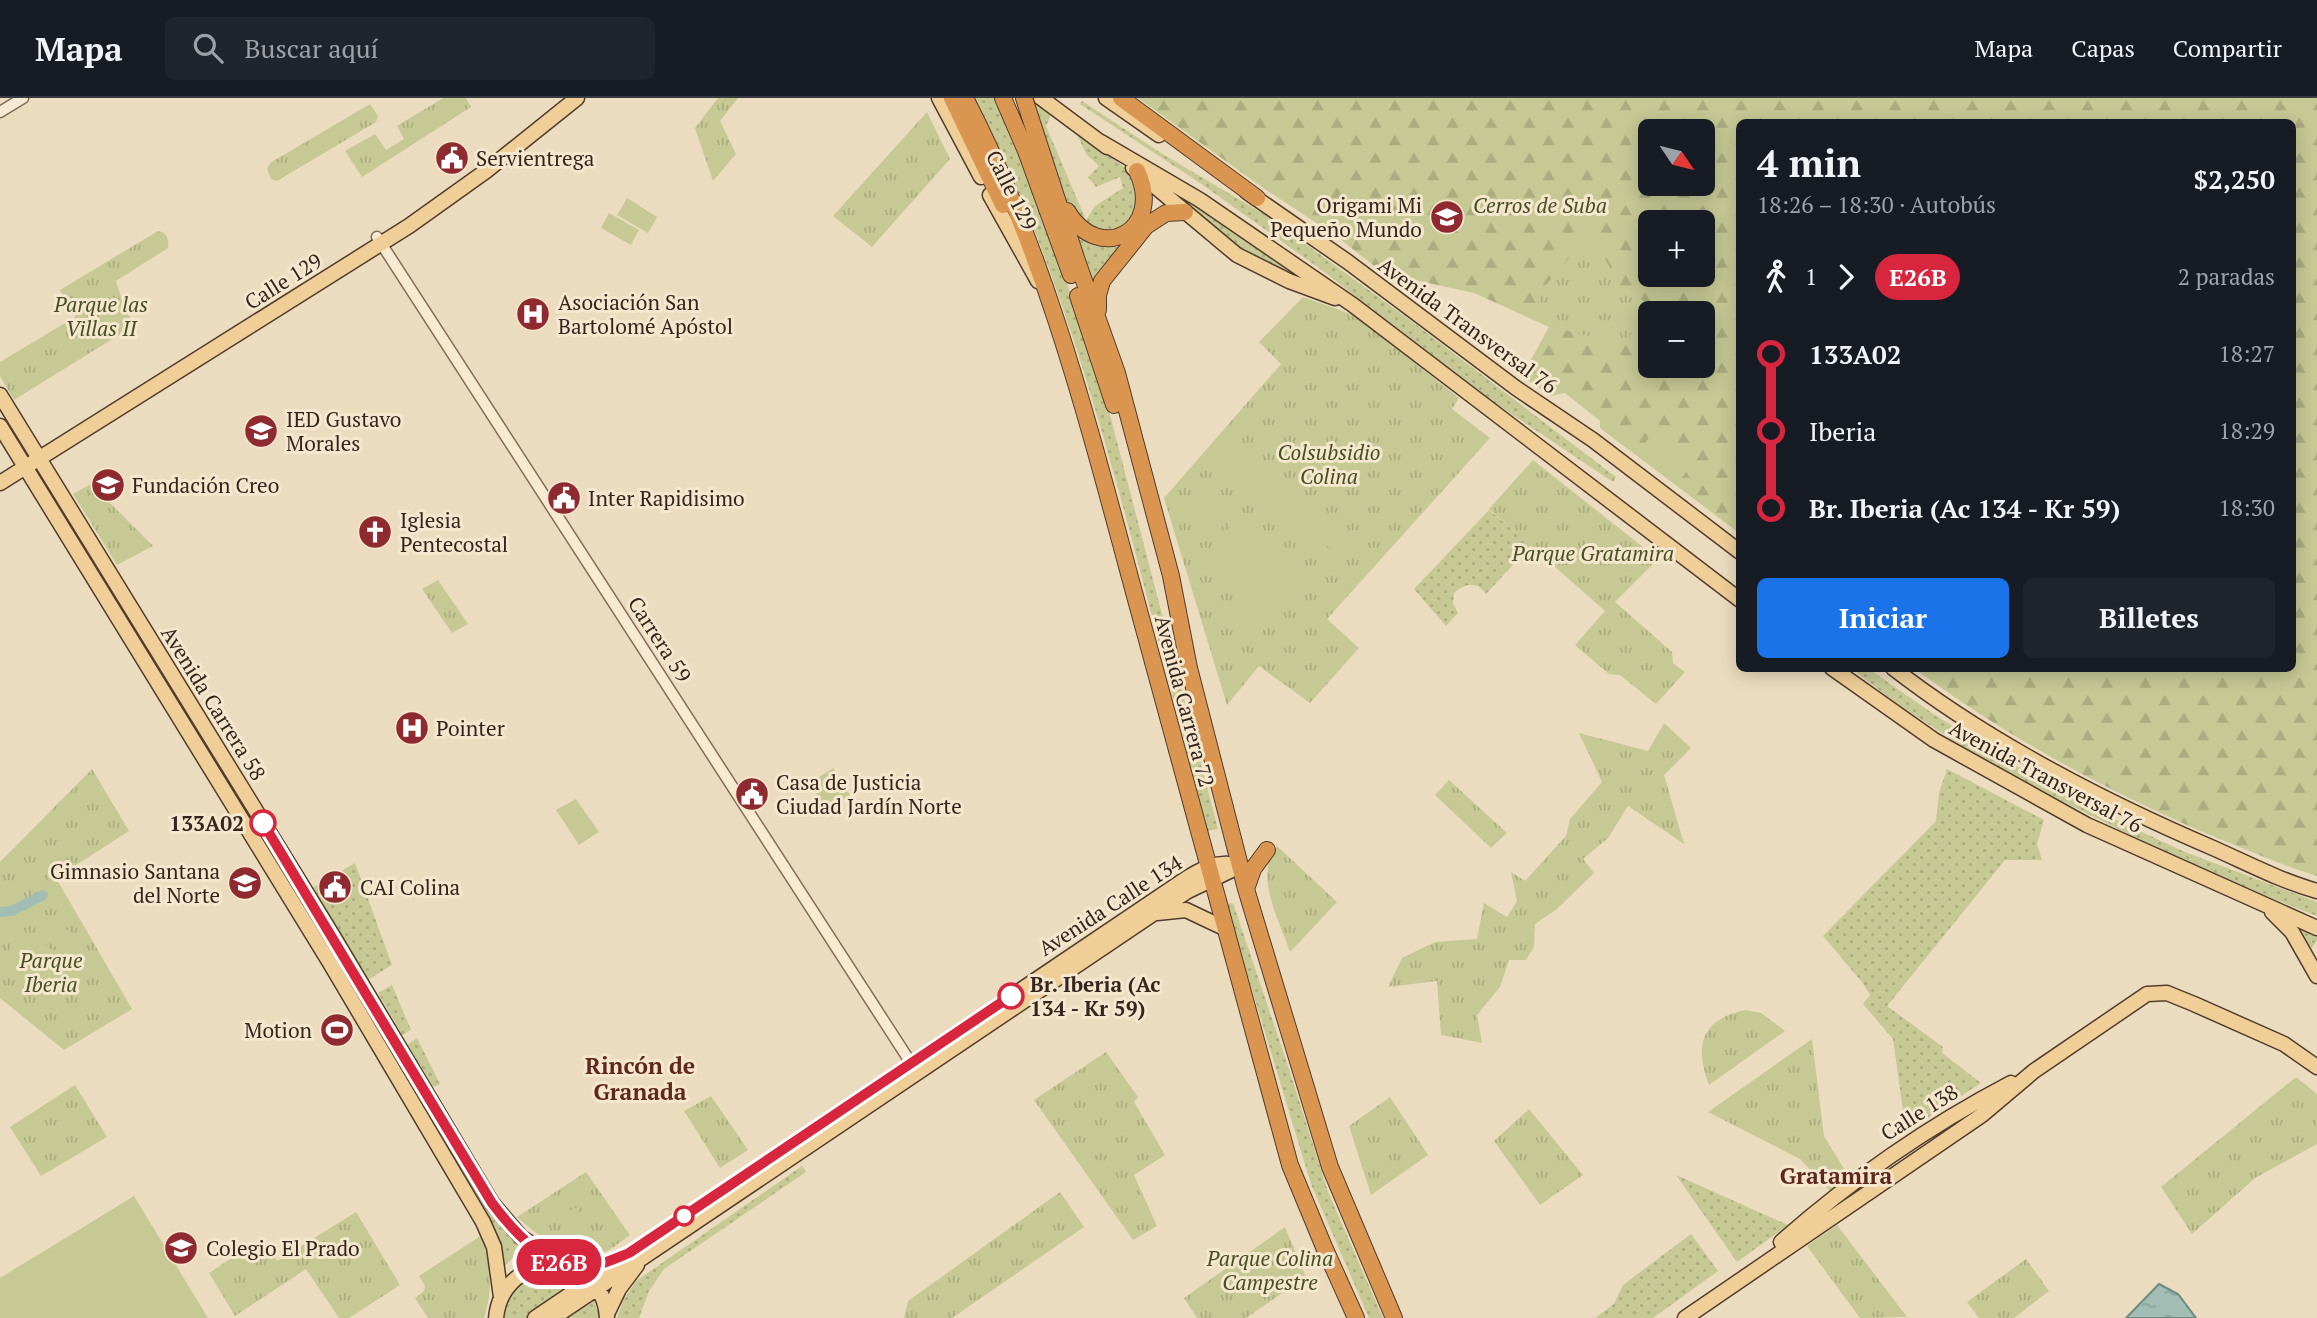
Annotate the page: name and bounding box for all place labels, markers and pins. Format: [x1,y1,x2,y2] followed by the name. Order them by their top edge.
[433,139,471,177] public building icon: Servientrega
[476,144,595,172] place label: Servientrega
[1270,191,1422,243] place label: Origami Mi Pequeño Mundo
[1428,198,1466,236] school or university icon: Origami Mi Pequeño Mundo
[558,288,733,340] place label: Asociación San Bartolomé Apóstol
[514,295,552,333] hospital icon: Asociación San Bartolomé Apóstol
[286,405,401,457] place label: IED Gustavo Morales
[242,412,280,450] school or university icon: IED Gustavo Morales
[89,466,127,504] school or university icon: Fundación Creo
[132,471,279,499] place label: Fundación Creo
[545,479,583,517] public building icon: Inter Rapidisimo
[588,484,745,512] place label: Inter Rapidisimo
[400,506,508,558] place label: Iglesia Pentecostal
[356,513,394,551] church icon: Iglesia Pentecostal
[393,709,431,747] hospital icon: Pointer
[436,714,505,742] place label: Pointer
[776,768,962,820] place label: Casa de Justicia Ciudad Jardín Norte
[733,775,771,813] public building icon: Casa de Justicia Ciudad Jardín Norte
[169,809,244,837] place label: 133A02
[250,810,276,836] marker: 133A02
[50,857,220,909] place label: Gimnasio Santana del Norte
[226,864,264,902] school or university icon: Gimnasio Santana del Norte
[316,868,354,906] public building icon: CAI Colina
[360,873,461,901] place label: CAI Colina
[1030,970,1160,1022] place label: Br. Iberia (Ac 134 - Kr 59)
[998,983,1024,1009] marker: Br. Iberia (Ac 134 - Kr 59)
[318,1011,356,1049] sports icon: Motion
[244,1016,313,1044] place label: Motion
[674,1206,694,1226] unlabelled marker
[162,1229,200,1267] school or university icon: Colegio El Prado
[206,1234,360,1262] place label: Colegio El Prado

